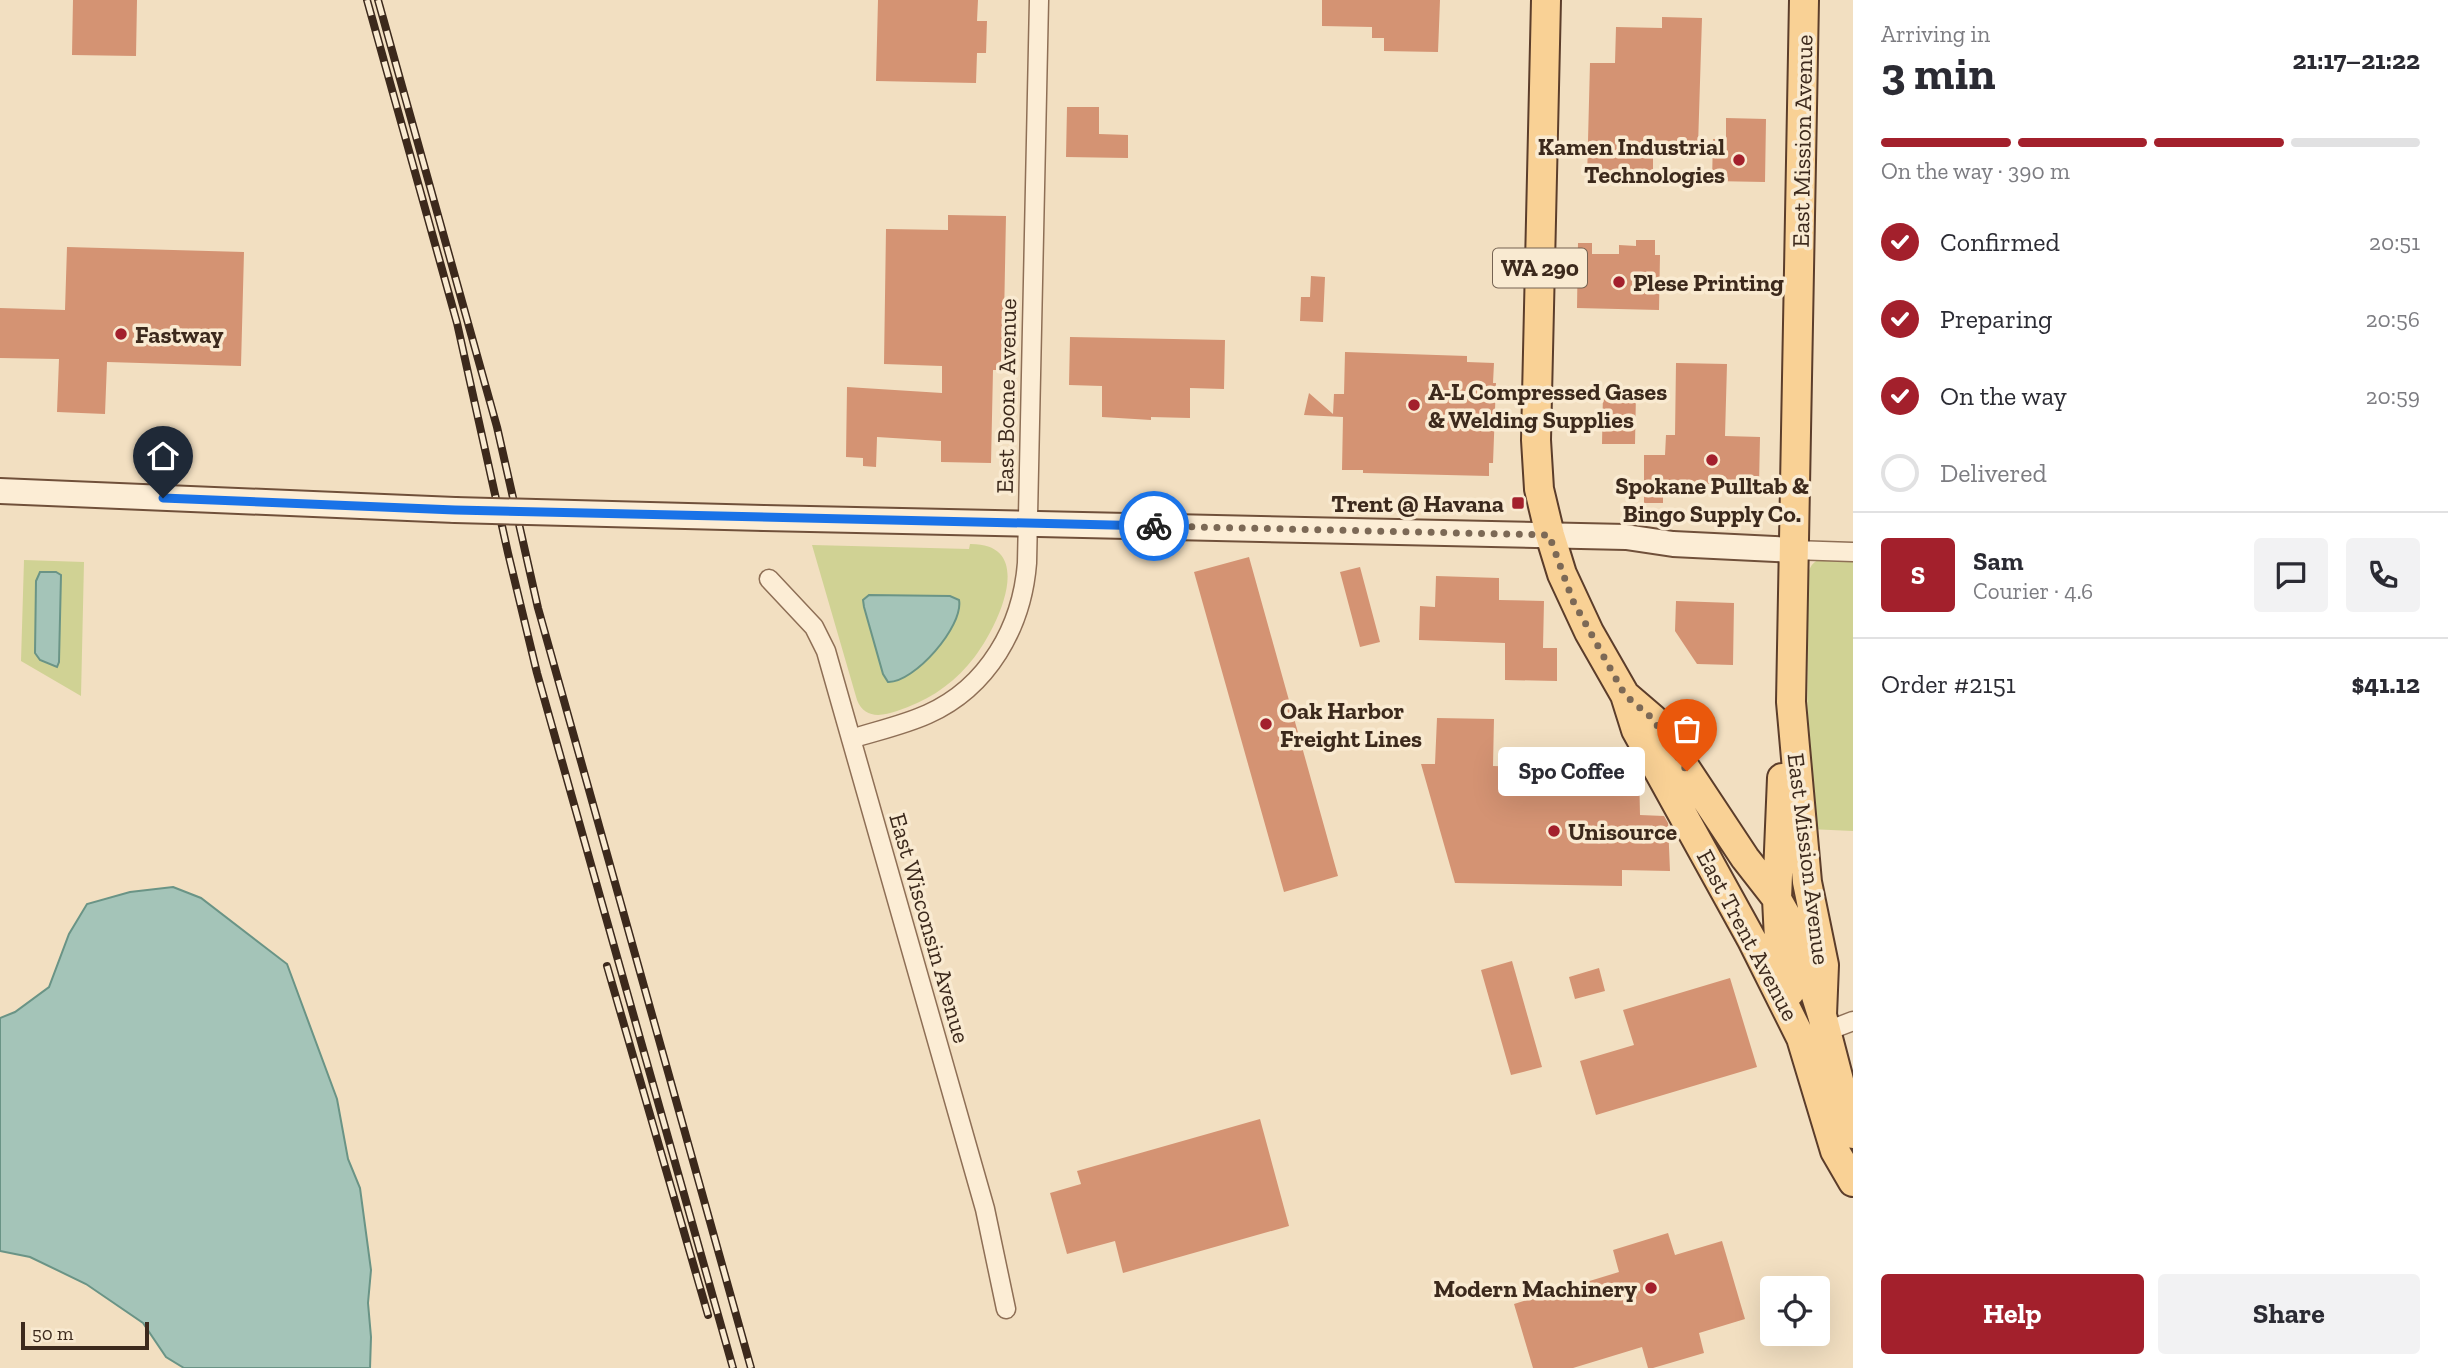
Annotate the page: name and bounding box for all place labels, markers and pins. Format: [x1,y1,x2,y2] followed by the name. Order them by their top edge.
[1538,132,1725,189] place label: Kamen Industrial Technologies
[1731,152,1747,168] marker: Kamen Industrial Technologies
[1633,268,1784,297] place label: Plese Printing
[1611,274,1627,290] marker: Plese Printing
[135,320,224,349] place label: Fastway
[113,326,129,342] marker: Fastway
[1428,377,1667,434] place label: A-L Compressed Gases & Welding Supplies
[1406,397,1422,413] marker: A-L Compressed Gases & Welding Supplies
[133,426,193,498] pin
[1704,452,1720,468] marker: Spokane Pulltab & Bingo Supply Co.
[1615,471,1809,528] place label: Spokane Pulltab & Bingo Supply Co.
[1331,489,1504,518] place label: Trent @ Havana
[1510,495,1526,511] marker: Trent @ Havana
[1280,696,1422,753] place label: Oak Harbor Freight Lines
[1657,699,1717,771] pin
[1258,716,1274,732] marker: Oak Harbor Freight Lines
[1498,746,1645,796] callout: Spo Coffee
[1568,817,1677,846] place label: Unisource
[1546,823,1562,839] marker: Unisource
[1434,1274,1637,1303] place label: Modern Machinery
[1643,1280,1659,1296] marker: Modern Machinery

